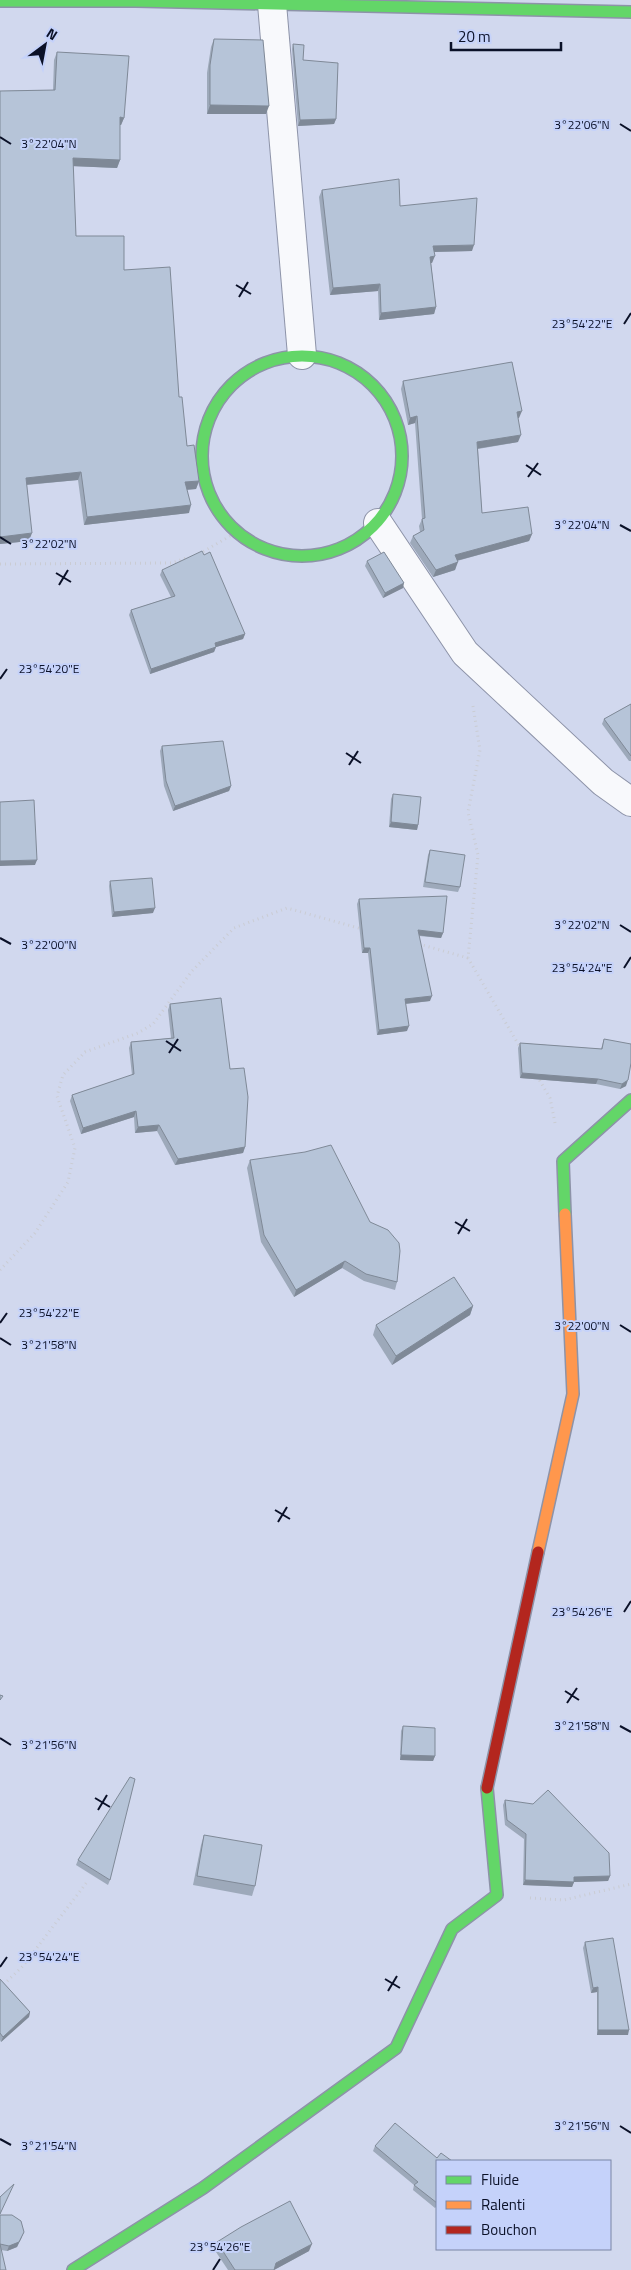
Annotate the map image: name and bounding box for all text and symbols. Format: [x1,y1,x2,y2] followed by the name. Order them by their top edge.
[20,20,70,70] north arrow
[451,20,561,52] scale bar
[42,22,62,45] text: N
[458,25,491,48] text: 20 m
[554,115,610,134] text: 3°22'06"N
[21,134,77,153] text: 3°22'04"N
[552,314,613,333] text: 23°54'22"E
[554,515,610,534] text: 3°22'04"N
[21,534,77,553] text: 3°22'02"N
[19,659,80,678] text: 23°54'20"E
[554,915,610,934] text: 3°22'02"N
[21,935,77,954] text: 3°22'00"N
[552,958,613,977] text: 23°54'24"E
[19,1303,80,1322] text: 23°54'22"E
[554,1316,610,1335] text: 3°22'00"N
[21,1335,77,1354] text: 3°21'58"N
[552,1602,613,1621] text: 23°54'26"E
[554,1716,610,1735] text: 3°21'58"N
[21,1735,77,1754] text: 3°21'56"N
[19,1947,80,1966] text: 23°54'24"E
[554,2116,610,2135] text: 3°21'56"N
[21,2136,77,2155] text: 3°21'54"N
[436,2160,611,2250] legend
[481,2168,519,2191] text: Fluide
[481,2193,525,2216] text: Ralenti
[481,2218,537,2241] text: Bouchon
[190,2237,251,2256] text: 23°54'26"E

